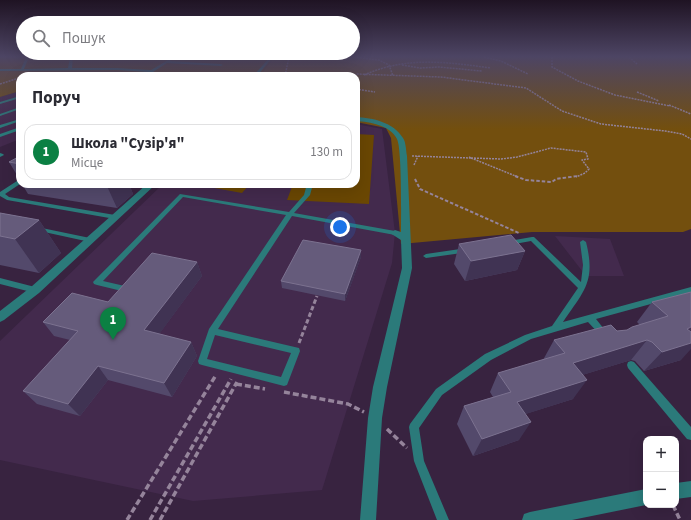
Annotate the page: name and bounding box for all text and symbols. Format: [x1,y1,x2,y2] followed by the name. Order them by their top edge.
[16,16,360,60] search box
[30,27,52,49] icon: search
[62,28,105,49] text: Пошук
[32,86,81,110] text: Поруч
[71,133,184,154] text: Школа "Сузір'я"
[43,143,49,161] text: 1
[310,143,343,161] text: 130 m
[71,154,103,172] text: Місце
[330,217,350,237] your location
[100,307,126,340] pin: 1
[643,436,679,508] map controls
[643,436,679,472] button: +
[643,472,679,508] button: −

